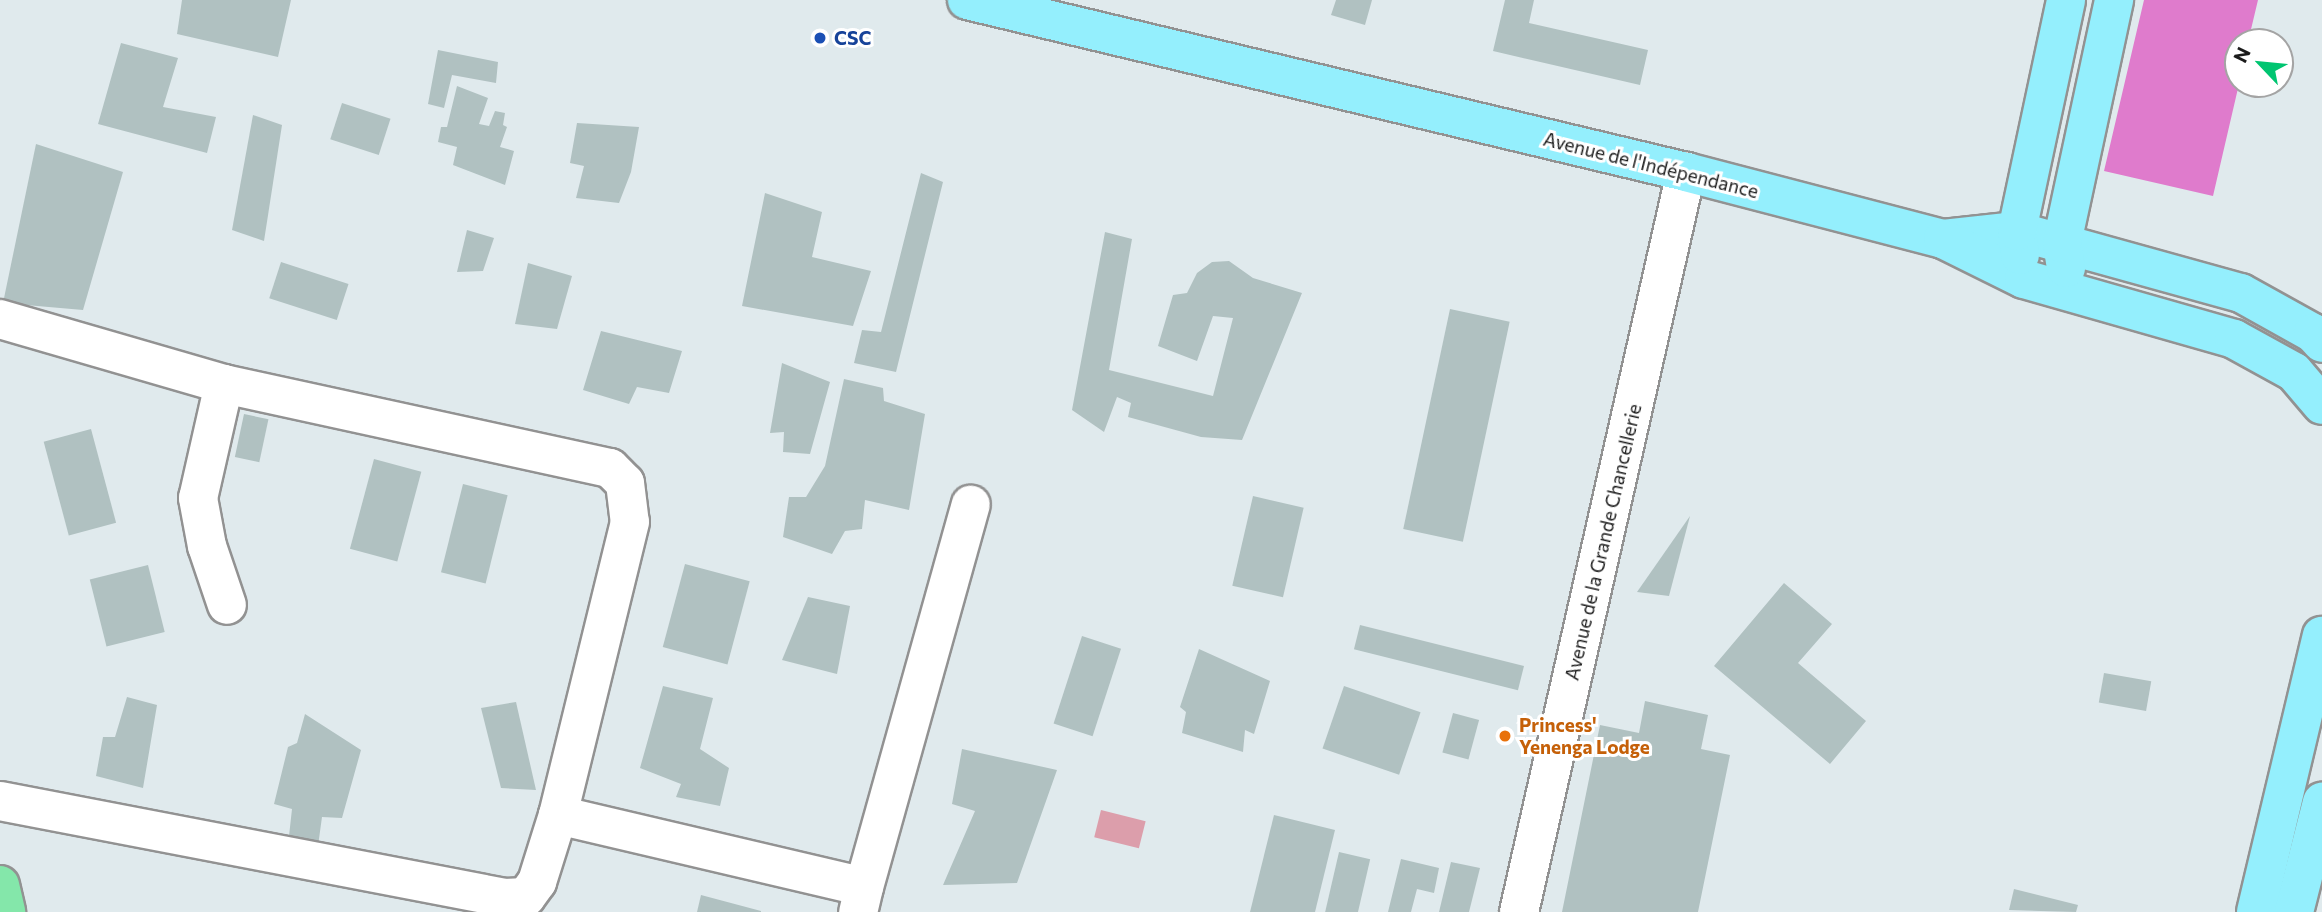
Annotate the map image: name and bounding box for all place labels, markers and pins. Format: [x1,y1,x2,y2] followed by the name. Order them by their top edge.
[834,27,871,49] place label: CSC
[812,30,828,46] marker: CSC
[1519,714,1650,758] place label: Princess' Yenenga Lodge
[1497,728,1513,744] marker: Princess' Yenenga Lodge

